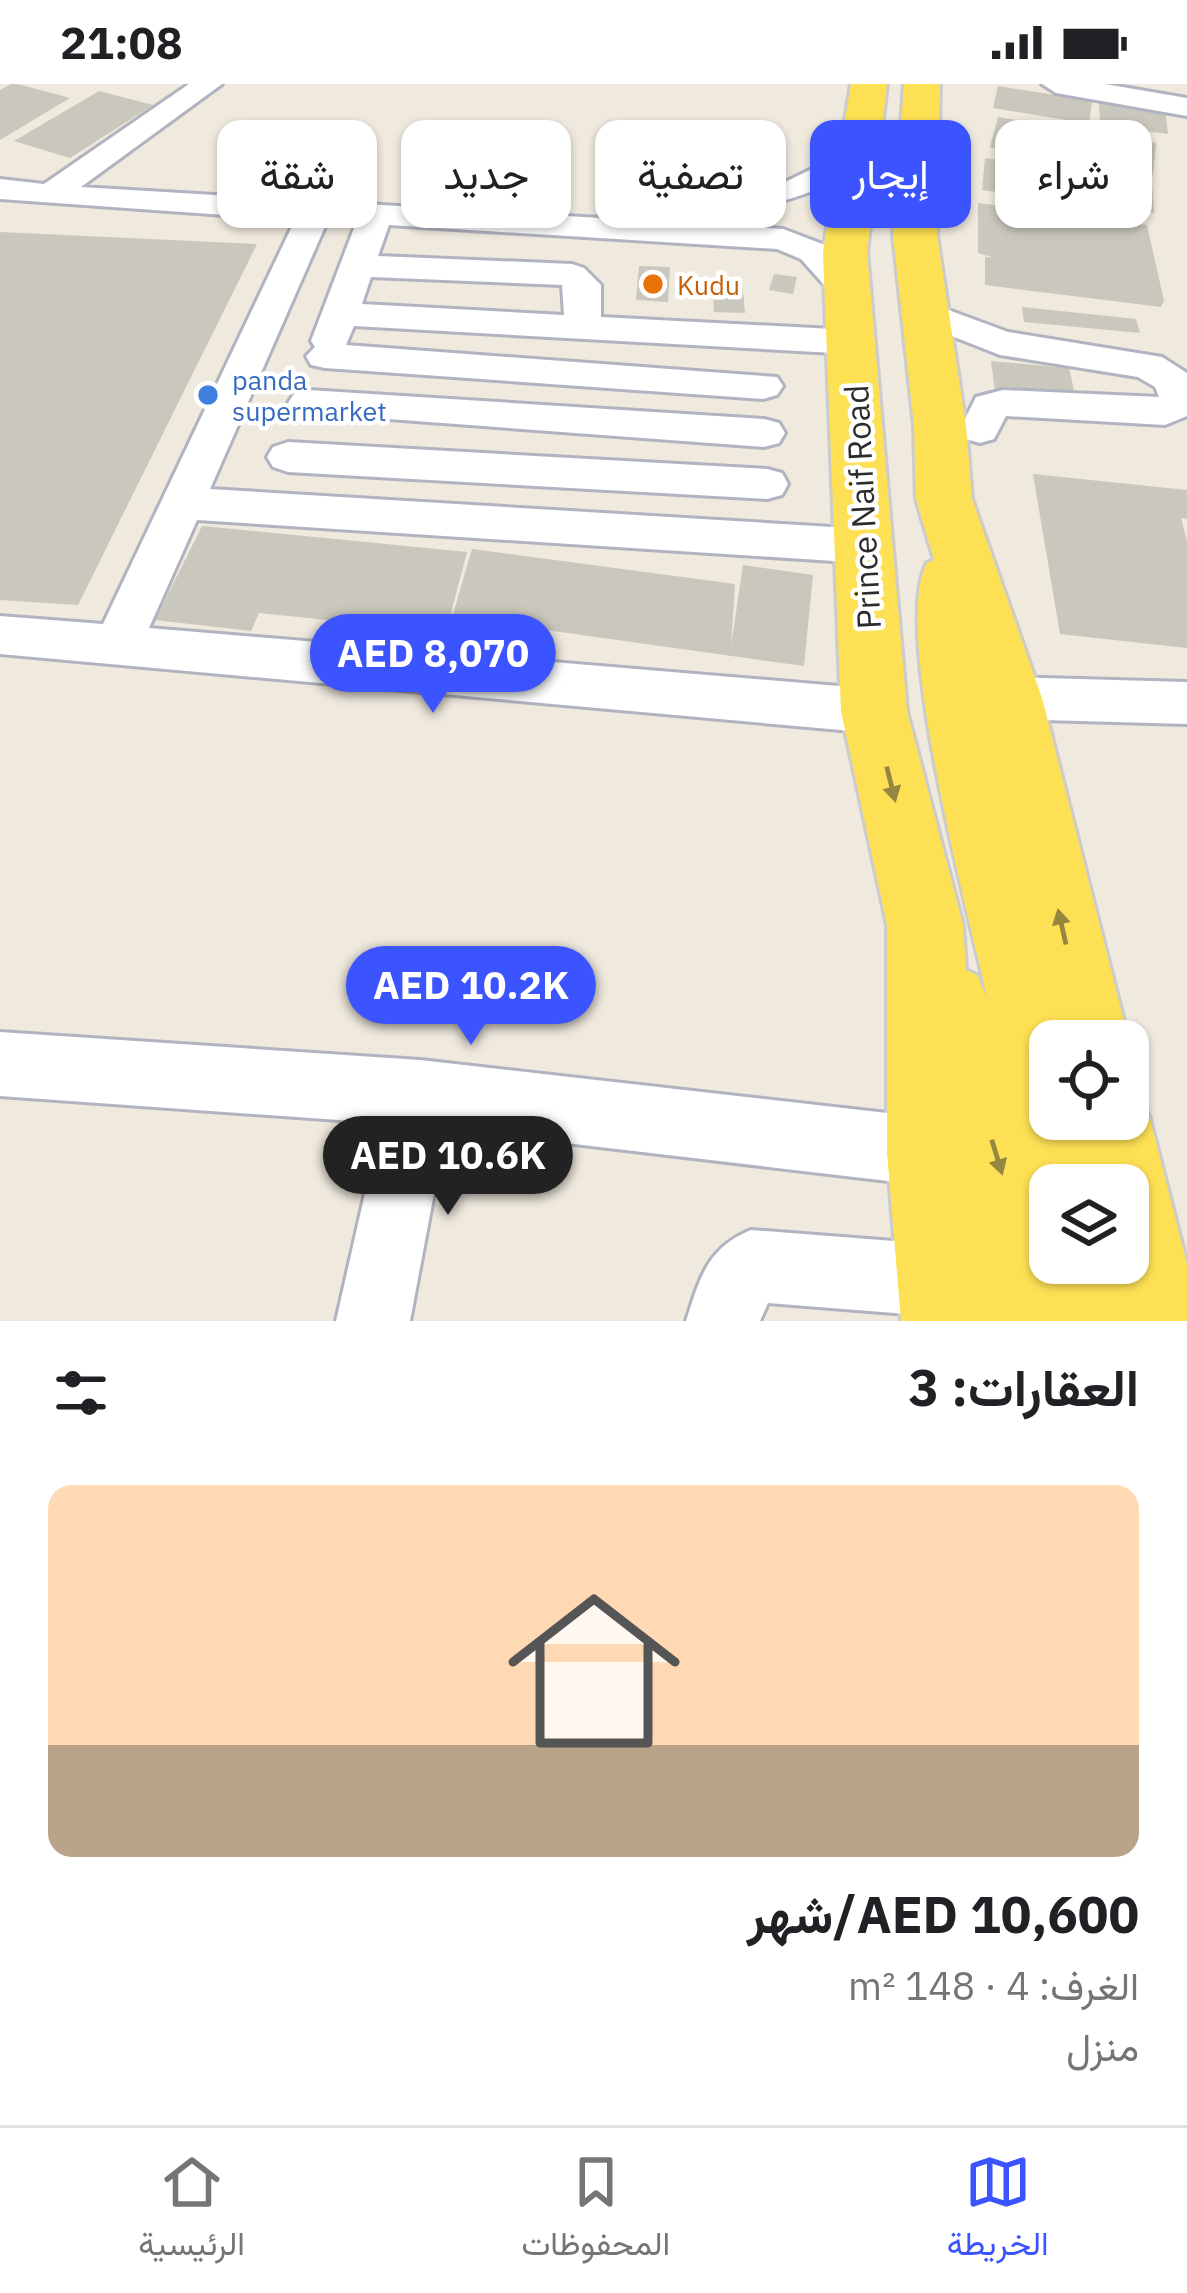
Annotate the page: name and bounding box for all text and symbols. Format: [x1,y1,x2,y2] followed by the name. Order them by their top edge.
[60,13,183,71] text: 21:08
[217,120,377,228] chip: شقة
[401,120,571,228] chip: جديد
[595,120,786,228] chip: تصفية
[810,120,971,228] chip: إيجار
[995,120,1152,228] chip: شراء
[677,267,740,302] place label: Kudu
[640,271,666,297] marker: Kudu
[232,362,387,428] place label: panda supermarket
[195,382,221,408] marker: panda supermarket
[834,384,890,630] street label: Prince Naif Road
[296,614,570,716] pin: AED 8,070
[337,627,529,678] text: AED 8,070
[882,766,901,803] one-way arrow
[1052,908,1071,945] one-way arrow
[334,946,608,1048] pin: AED 10.2K
[373,959,569,1010] text: AED 10.2K
[1029,1020,1149,1284] map controls
[1029,1020,1149,1140] button: locate
[311,1116,585,1218] pin: AED 10.6K
[350,1129,546,1180] text: AED 10.6K
[989,1140,1007,1176] one-way arrow
[1029,1164,1149,1284] button: layers
[909,1354,1139,1420] text: العقارات: 3
[48,1360,114,1426] icon: filters
[486,1563,702,1779] icon: home
[747,1881,1139,1947] text: AED 10,600/شهر
[848,1960,1139,2011] text: الغرف: 4 · 148 m²
[1066,2021,1139,2072] text: منزل
[138,2149,245,2273] tab: الرئيسية
[522,2149,670,2273] tab: المحفوظات
[947,2149,1049,2273] tab: الخريطة

